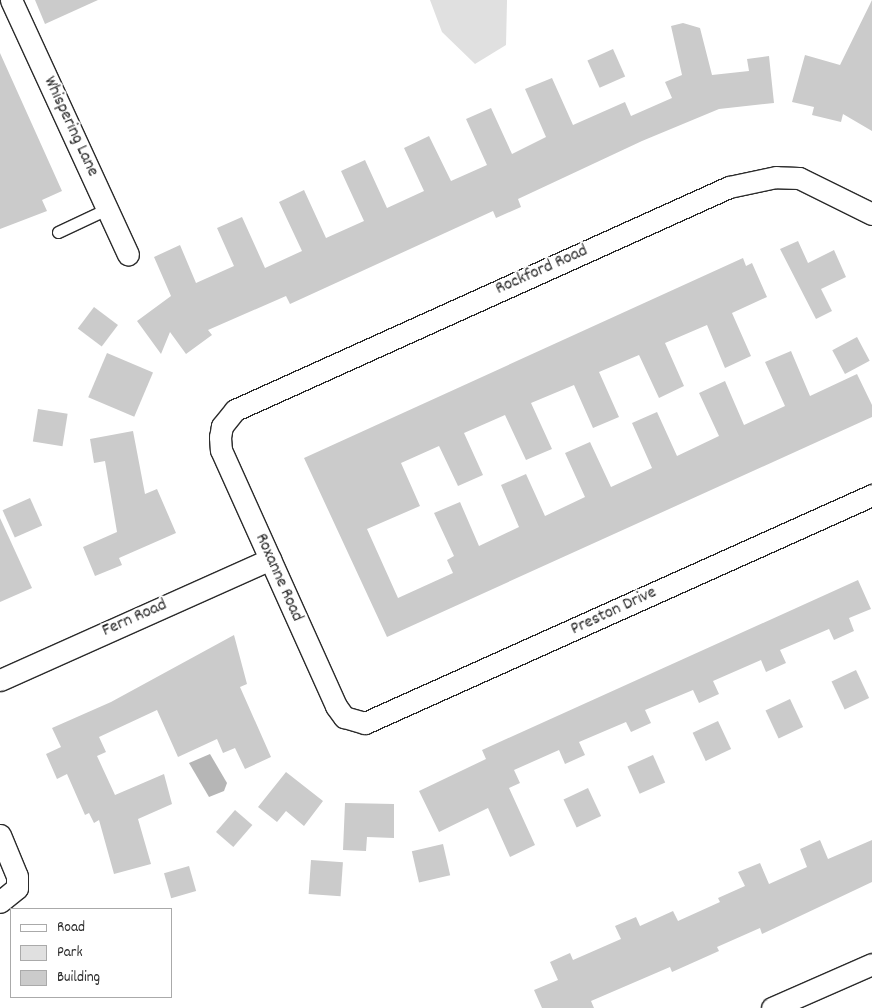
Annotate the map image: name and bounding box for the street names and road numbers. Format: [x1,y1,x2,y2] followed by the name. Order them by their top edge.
[37,73,103,181] street label: Whispering Lane
[493,241,591,301] street label: Rockford Road
[249,531,307,625] street label: Roxanne Road
[568,583,660,641] street label: Preston Drive
[99,595,171,643] street label: Fern Road

